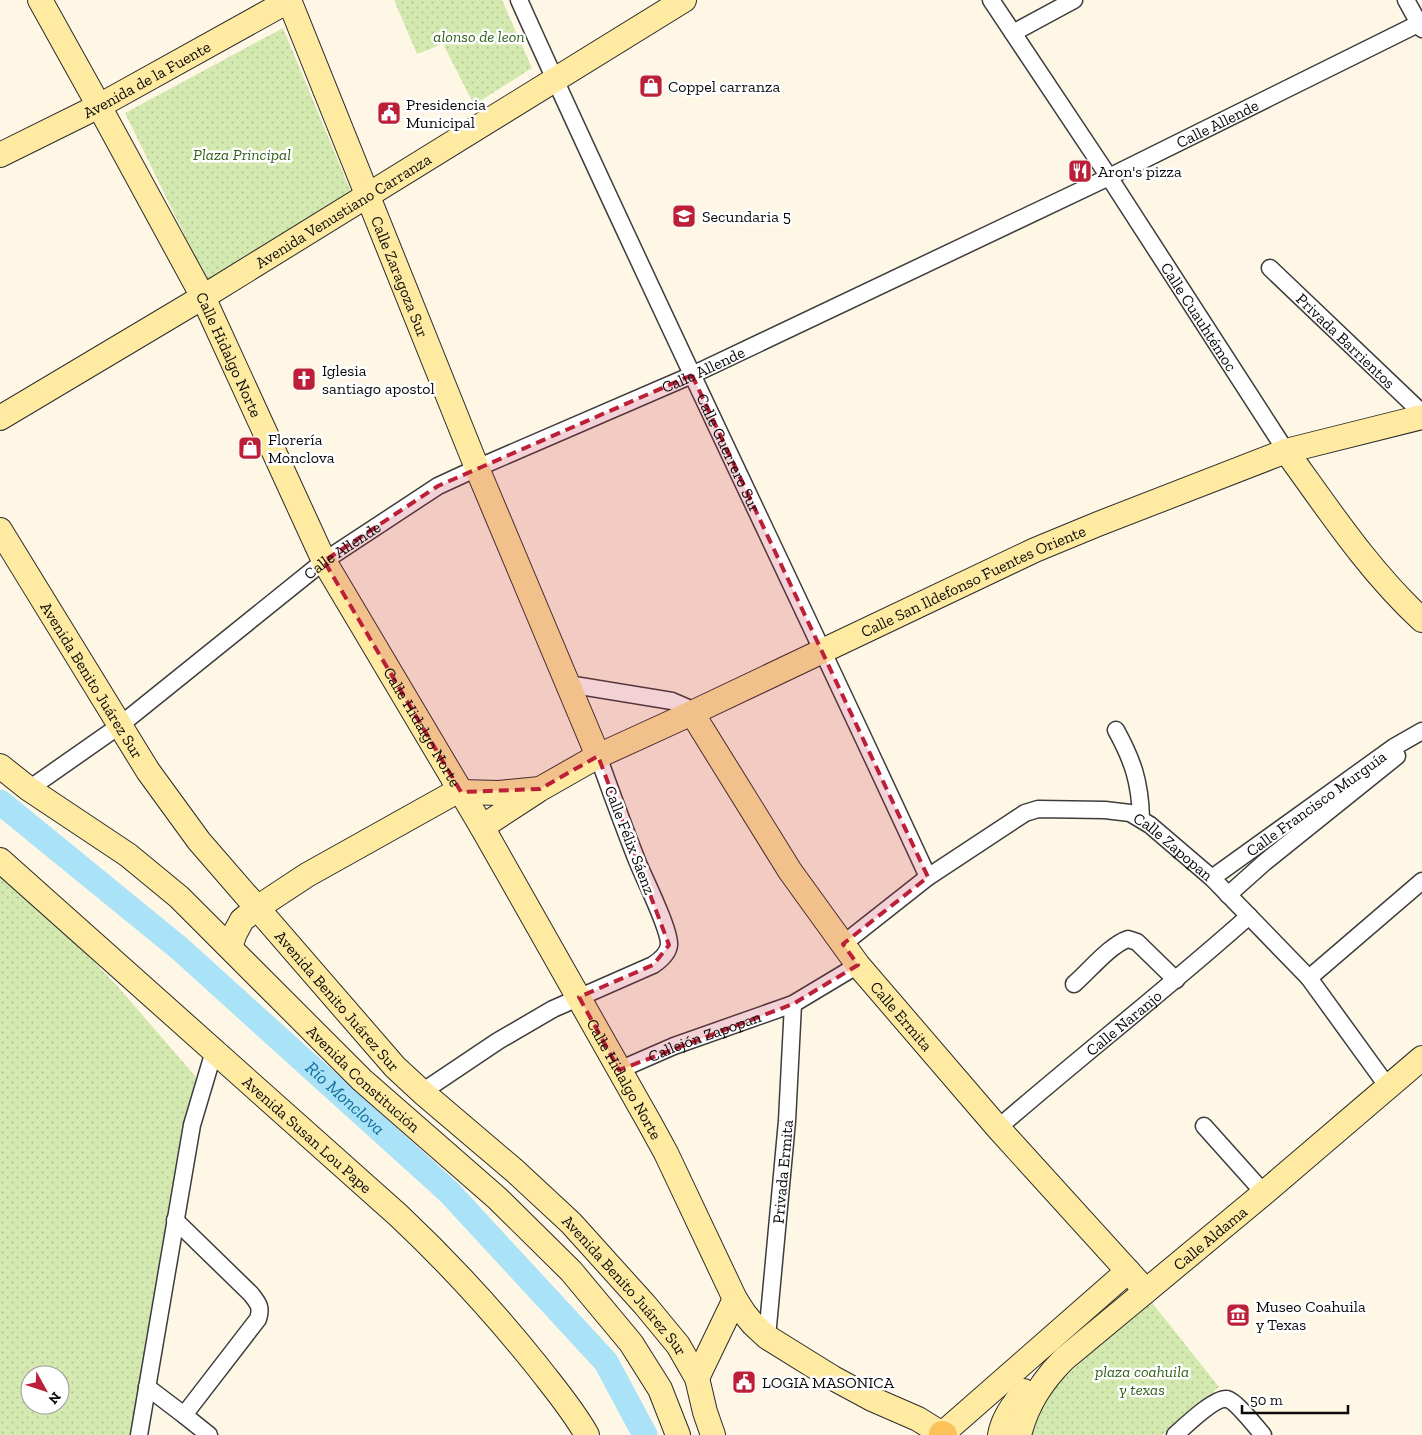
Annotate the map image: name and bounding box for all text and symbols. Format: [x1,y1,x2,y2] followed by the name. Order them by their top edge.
[433,27,525,46] park label: alonso de leon
[80,37,214,122] street label: Avenida de la Fuente
[638,73,664,99] shop icon: Coppel carranza
[668,77,780,96] place label: Coppel carranza
[406,95,486,132] place label: Presidencia Municipal
[1173,95,1261,152] street label: Calle Allende
[376,100,402,126] public building icon: Presidencia Municipal
[193,145,291,164] park label: Plaza Principal
[252,149,435,272] street label: Avenida Venustiano Carranza
[1067,158,1093,184] restaurant icon: Aron's pizza
[1098,162,1182,181] place label: Aron's pizza
[671,203,697,229] school or university icon: Secundaria 5
[702,207,791,226] place label: Secundaria 5
[367,213,433,340] street label: Calle Zaragoza Sur
[1157,259,1241,375] street label: Calle Cuauhtémoc
[192,289,266,420] street label: Calle Hidalgo Norte
[1293,289,1399,392] street label: Privada Barrientos
[659,342,748,397] street label: Calle Allende
[322,361,435,398] place label: Iglesia santiago apostol
[291,366,317,392] church icon: Iglesia santiago apostol
[693,390,765,515] street label: Calle Guerrero Sur
[268,430,335,467] place label: Florería Monclova
[237,435,263,461] shop icon: Florería Monclova
[300,517,384,583] street label: Calle Allende
[858,521,1088,641] street label: Calle San Ildefonso Fuentes Oriente
[37,598,148,762] street label: Avenida Benito Juárez Sur
[380,664,465,790] street label: Calle Hidalgo Norte
[1242,746,1390,860] street label: Calle Francisco Murguía
[601,783,659,897] street label: Calle Félix Sáenz
[1130,808,1218,885] street label: Calle Zapopan
[271,926,404,1075] street label: Avenida Benito Juárez Sur
[866,977,937,1055] street label: Calle Ermita
[1082,986,1165,1059] street label: Calle Naranjo
[645,1006,764,1066] street label: Callejón Zapopan
[583,1015,666,1143] street label: Calle Hidalgo Norte
[303,1021,425,1137] street label: Avenida Constitución
[301,1057,389,1140] water label: Río Monclova
[239,1072,376,1197] street label: Avenida Susan Lou Pape
[768,1119,797,1225] street label: Privada Ermita
[1169,1202,1251,1274] street label: Calle Aldama
[559,1211,691,1359] street label: Avenida Benito Juárez Sur
[1256,1297,1366,1334] place label: Museo Coahuila y Texas
[1225,1302,1251,1328] museum icon: Museo Coahuila y Texas
[1094,1362,1189,1399] park label: plaza coahuila y texas
[20,1365,70,1415] north arrow
[731,1369,757,1395] public building icon: LOGIA MASONICA
[762,1373,895,1392] place label: LOGIA MASONICA
[1242,1382,1348,1414] scale bar
[44,1388,65,1408] text: N
[1250,1391,1283,1409] text: 50 m

